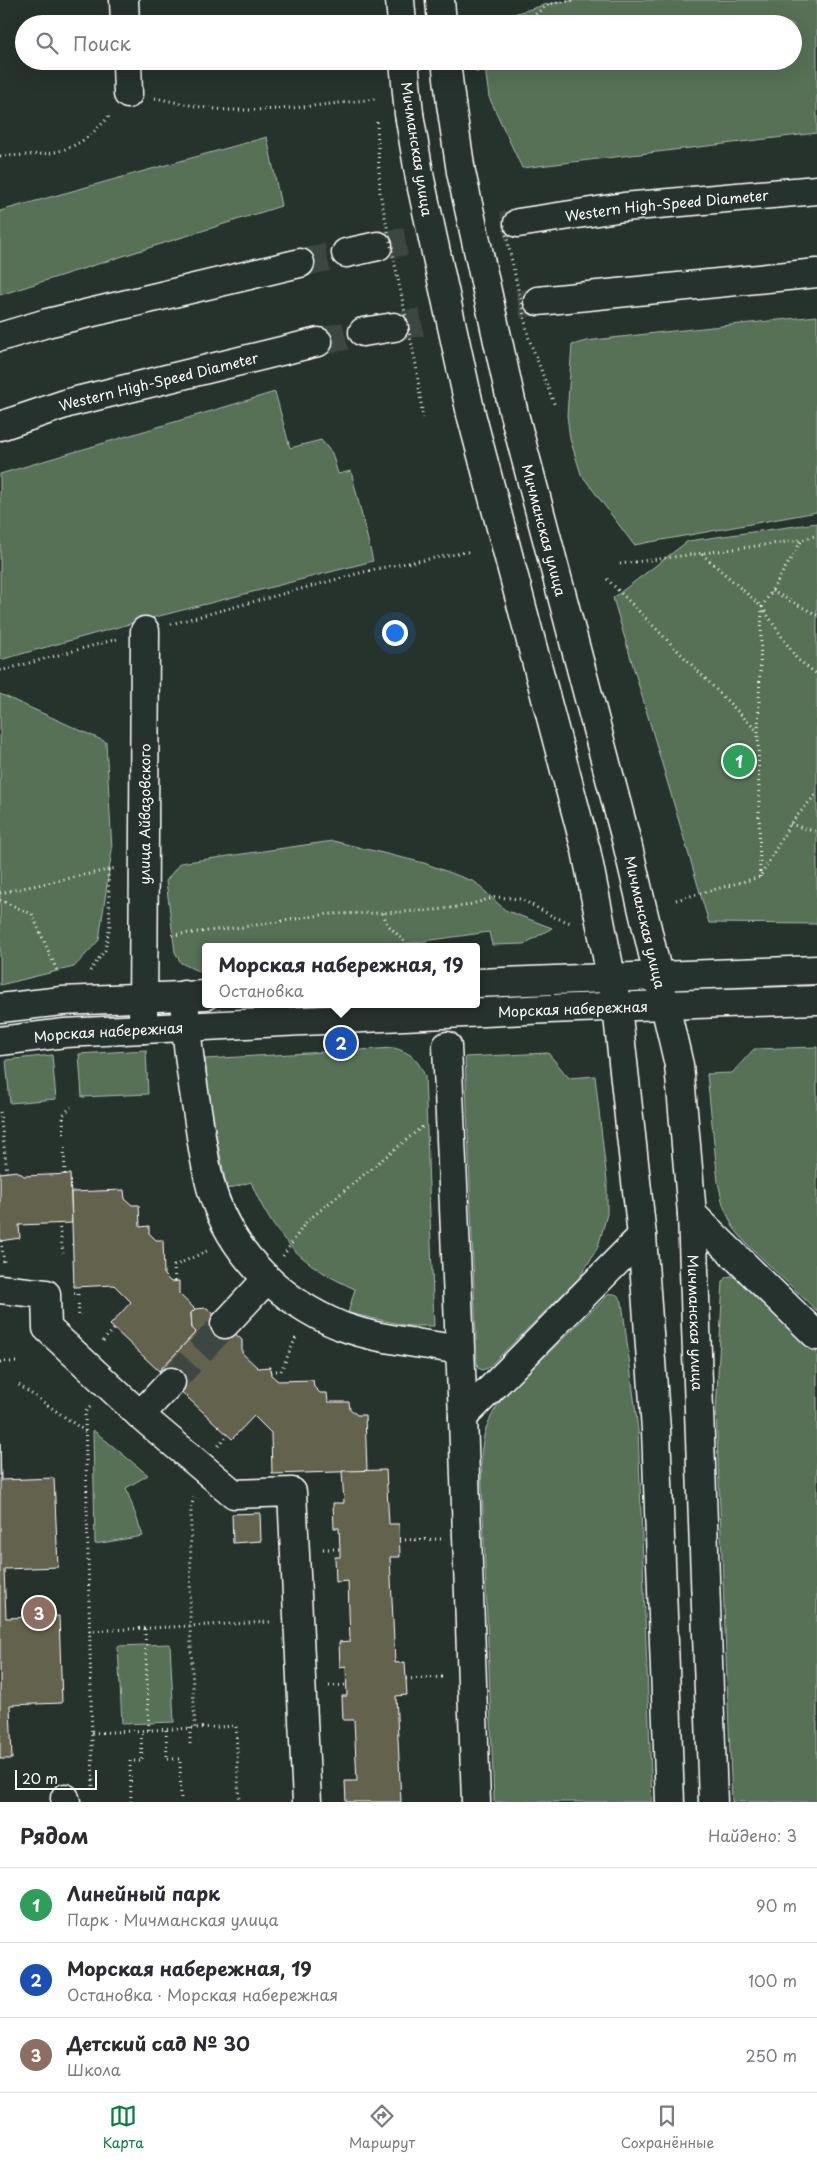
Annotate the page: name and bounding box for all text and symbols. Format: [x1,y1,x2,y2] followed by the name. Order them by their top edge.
[15,15,802,70] search box
[33,29,61,57] icon: search
[73,29,131,57] text: Поиск
[396,80,438,218] street label: Мичманская улица
[564,184,770,226] street label: Western High-Speed Diameter
[56,346,261,416] street label: Western High-Speed Diameter
[517,461,572,599] street label: Мичманская улица
[382,620,408,646] your location
[723,742,755,780] pin: 1
[133,743,155,884] street label: улица Айвазовского
[620,853,671,991] street label: Мичманская улица
[202,943,480,1008] popup
[219,950,463,978] text: Морская набережная, 19
[219,978,304,1002] text: Остановка
[497,995,648,1022] street label: Морская набережная
[32,1017,184,1047] street label: Морская набережная
[325,1024,357,1062] pin: 2
[683,1254,709,1391] street label: Мичманская улица
[23,1594,55,1632] pin: 3
[15,1767,98,1790] scale bar
[22,1768,58,1789] text: 20 m
[20,1819,88,1851] text: Рядом
[708,1823,797,1847] text: Найдено: 3
[67,1879,220,1907] text: Линейный парк
[32,1893,40,1917] text: 1
[756,1893,797,1917] text: 90 m
[67,1907,278,1931] text: Парк · Мичманская улица
[67,1954,312,1982] text: Морская набережная, 19
[30,1968,42,1992] text: 2
[748,1968,797,1992] text: 100 m
[67,1982,338,2006] text: Остановка · Морская набережная
[67,2029,250,2057] text: Детский сад № 30
[31,2043,41,2067] text: 3
[746,2043,797,2067] text: 250 m
[67,2057,121,2081] text: Школа
[103,2102,144,2153] tab: Карта
[349,2102,415,2153] tab: Маршрут
[621,2102,714,2153] tab: Сохранённые

